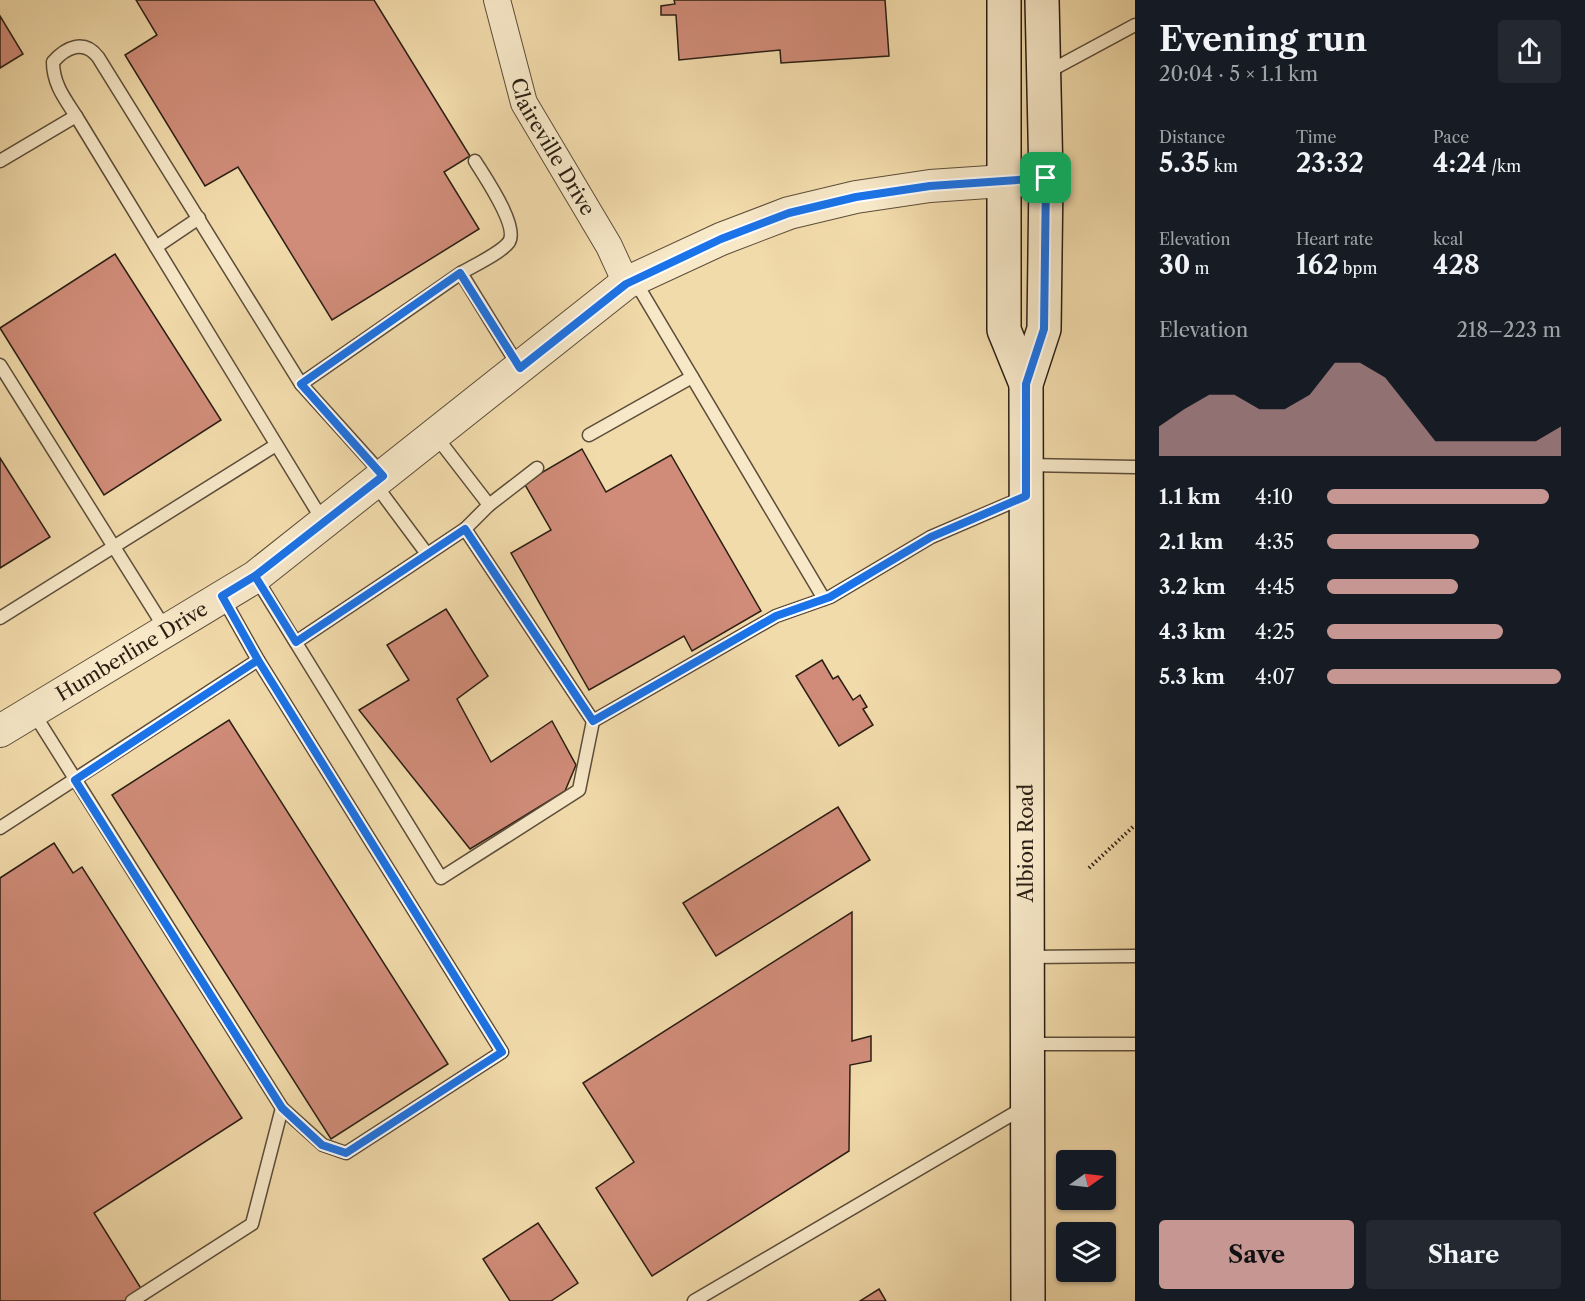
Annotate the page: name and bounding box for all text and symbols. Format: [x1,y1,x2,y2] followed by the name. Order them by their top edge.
[1159,19,1367,60] text: Evening run
[1498,20,1561,83] button: share
[1159,62,1318,86] text: 20:04 · 5 × 1.1 km
[506,75,600,220] street label: Claireville Drive
[1159,127,1225,147] text: Distance
[1296,127,1336,147] text: Time
[1433,127,1469,147] text: Pace
[1159,147,1210,179] text: 5.35
[1296,147,1364,179] text: 23:32
[1433,147,1487,179] text: 4:24
[1020,152,1071,203] pin
[1210,156,1238,176] text: km
[1487,156,1521,176] text: /km
[1029,161,1062,194] icon: arrive
[1159,229,1230,249] text: Elevation
[1296,229,1373,249] text: Heart rate
[1433,229,1463,249] text: kcal
[1159,249,1190,281] text: 30
[1296,249,1339,281] text: 162
[1433,249,1480,281] text: 428
[1190,258,1209,278] text: m
[1339,258,1377,278] text: bpm
[1159,318,1248,342] text: Elevation
[1456,318,1561,342] text: 218–223 m
[1159,485,1221,509] text: 1.1 km
[1255,485,1293,509] text: 4:10
[1159,530,1223,554] text: 2.1 km
[1255,530,1294,554] text: 4:35
[1159,575,1226,599] text: 3.2 km
[1255,575,1295,599] text: 4:45
[52,597,212,706] street label: Humberline Drive
[1159,620,1226,644] text: 4.3 km
[1255,620,1295,644] text: 4:25
[1159,665,1225,689] text: 5.3 km
[1255,665,1295,689] text: 4:07
[1014,784,1038,903] street label: Albion Road
[1056,1150,1116,1210] north arrow
[1056,1150,1116,1282] map controls
[1159,1220,1354,1289] button: Save
[1366,1220,1561,1289] button: Share
[1056,1222,1116,1282] button: layers

